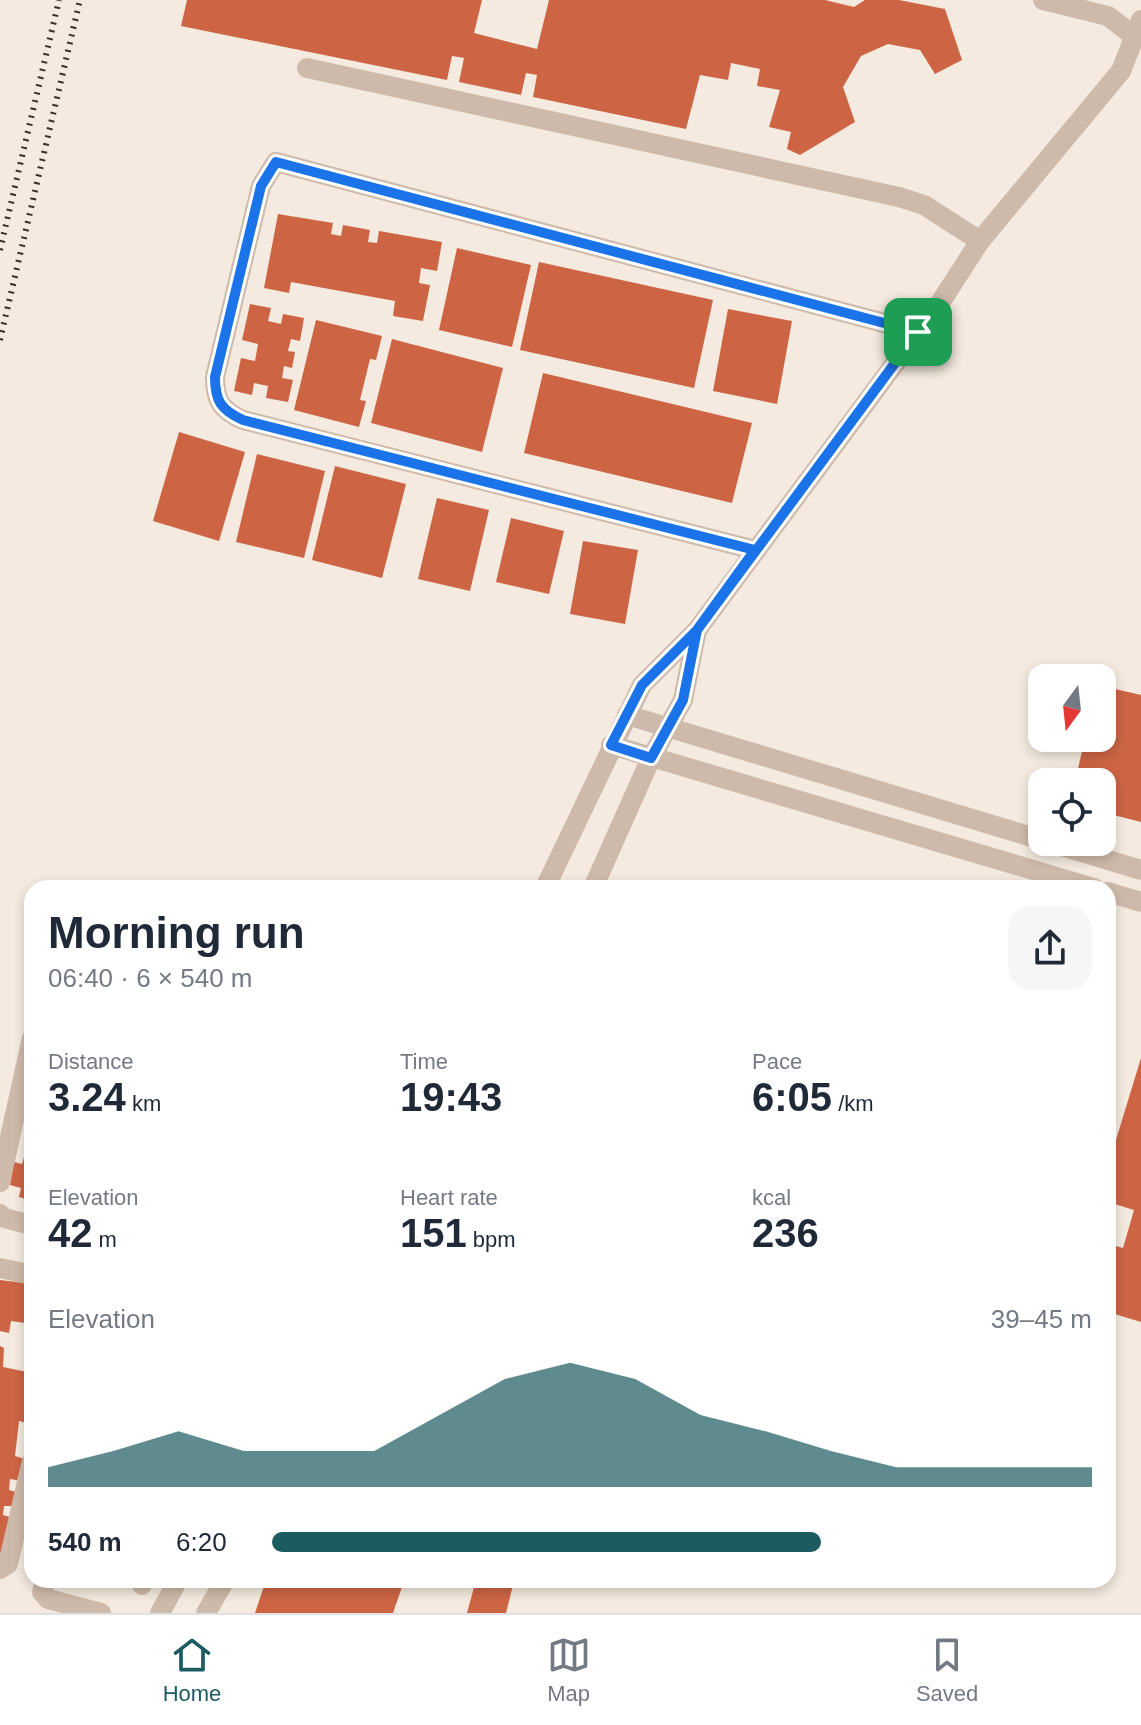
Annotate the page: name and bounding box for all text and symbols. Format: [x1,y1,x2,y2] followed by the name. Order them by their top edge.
[884,298,952,366] pin
[896,310,940,354] icon: arrive
[1028,664,1116,752] north arrow
[1028,664,1116,856] map controls
[1028,768,1116,856] button: locate
[1008,906,1092,990] button: share
[48,908,305,957] text: Morning run
[48,963,253,993] text: 06:40 · 6 × 540 m
[48,1049,134,1074] text: Distance
[400,1049,448,1074] text: Time
[752,1049,802,1074] text: Pace
[48,1075,126,1119] text: 3.24
[400,1075,502,1119] text: 19:43
[752,1075,832,1119] text: 6:05
[126,1091,161,1116] text: km
[832,1091,874,1116] text: /km
[48,1185,139,1210] text: Elevation
[400,1185,498,1210] text: Heart rate
[752,1185,791,1210] text: kcal
[48,1211,93,1255] text: 42
[400,1211,467,1255] text: 151
[752,1211,819,1255] text: 236
[93,1227,117,1252] text: m
[467,1227,516,1252] text: bpm
[48,1304,155,1334] text: Elevation
[991,1304,1092,1334] text: 39–45 m
[48,1527,122,1557] text: 540 m
[176,1527,227,1557] text: 6:20
[163,1633,221,1707] tab: Home
[547,1633,591,1707] tab: Map
[916,1633,978,1707] tab: Saved

